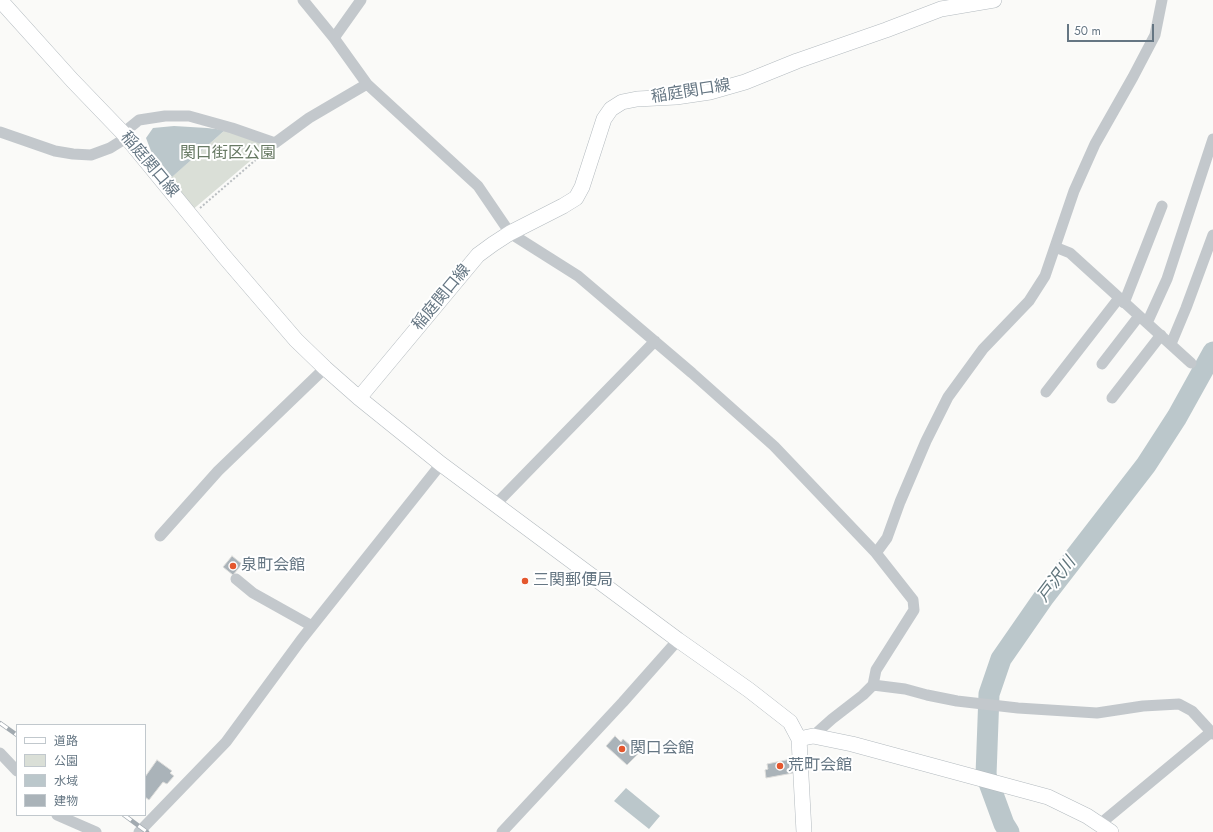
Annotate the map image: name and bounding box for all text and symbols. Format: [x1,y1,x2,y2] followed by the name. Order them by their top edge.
[1069,16,1156,42] scale bar
[1074,22,1101,40] text: 50 m
[650,76,732,108] street label: 稲庭関口線
[116,128,182,202] street label: 稲庭関口線
[180,144,276,164] park label: 関口街区公園
[409,261,475,335] street label: 稲庭関口線
[1034,553,1080,607] water label: 戸沢川
[241,556,305,576] place label: 泉町会館
[228,561,238,571] marker: 泉町会館
[533,571,613,591] place label: 三関郵便局
[520,576,530,586] marker: 三関郵便局
[16,724,146,816] legend
[54,732,78,750] text: 道路
[630,739,694,759] place label: 関口会館
[617,744,627,754] marker: 関口会館
[54,752,78,770] text: 公園
[788,756,852,776] place label: 荒町会館
[775,761,785,771] marker: 荒町会館
[54,772,78,790] text: 水域
[54,792,78,810] text: 建物

